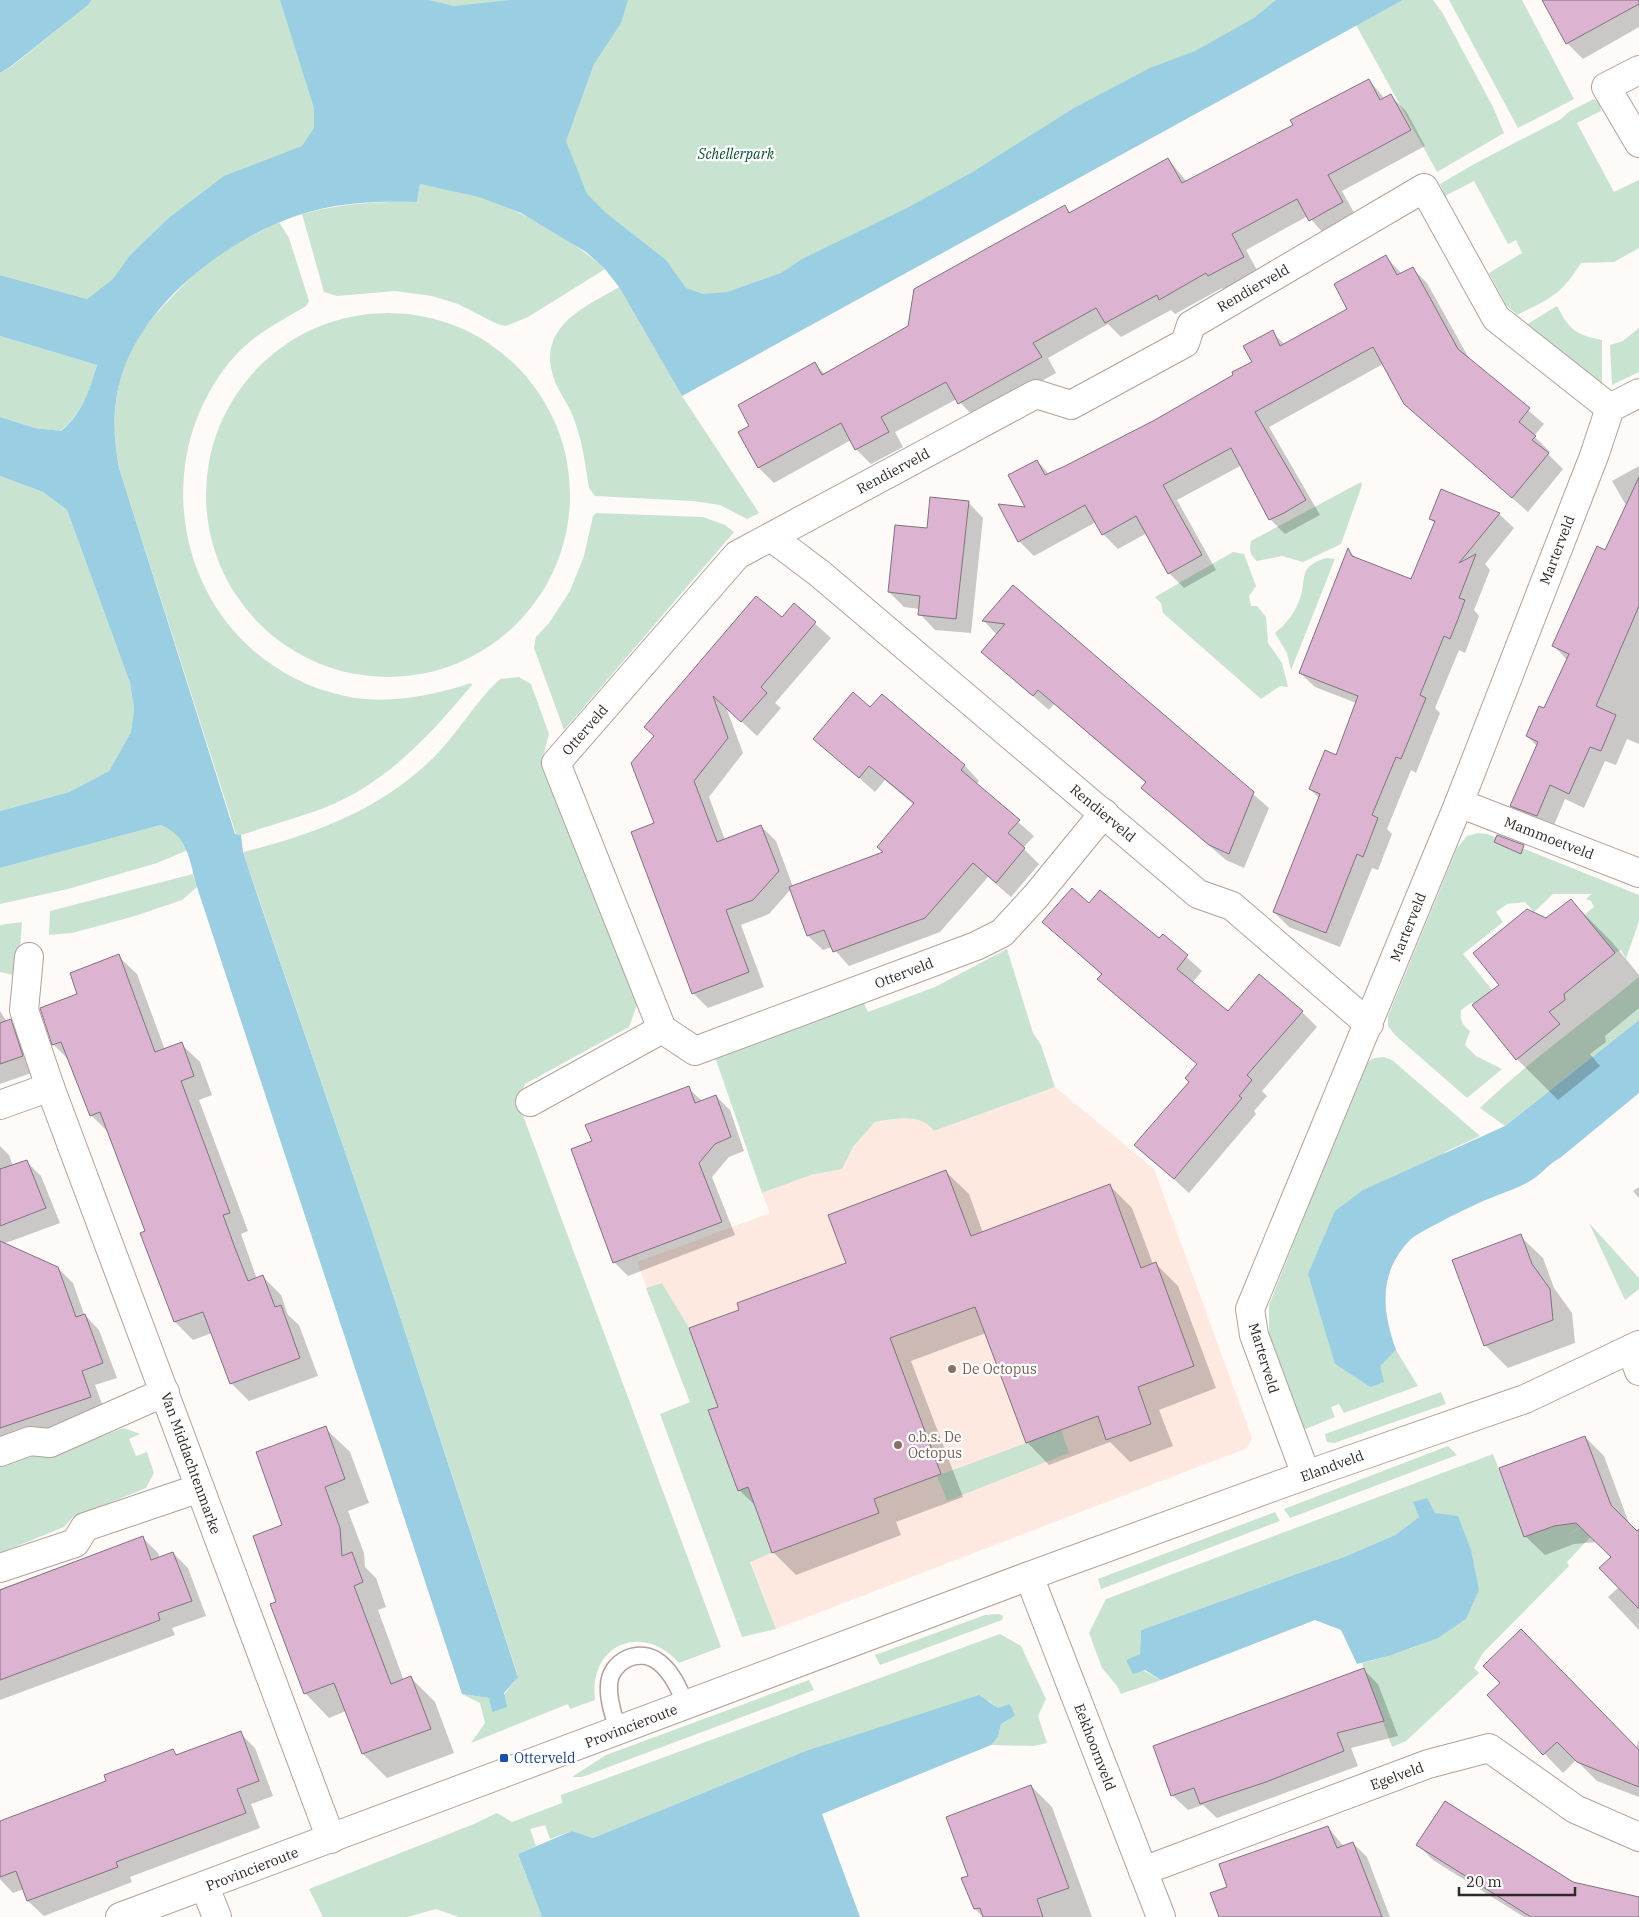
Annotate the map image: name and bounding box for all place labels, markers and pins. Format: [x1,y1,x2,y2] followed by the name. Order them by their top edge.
[962,1360,1037,1378] place label: De Octopus
[946,1363,958,1375] marker: De Octopus
[908,1428,962,1462] place label: o.b.s. De Octopus
[892,1439,904,1451] marker: o.b.s. De Octopus
[514,1749,576,1767] place label: Otterveld
[498,1752,510,1764] marker: Otterveld

